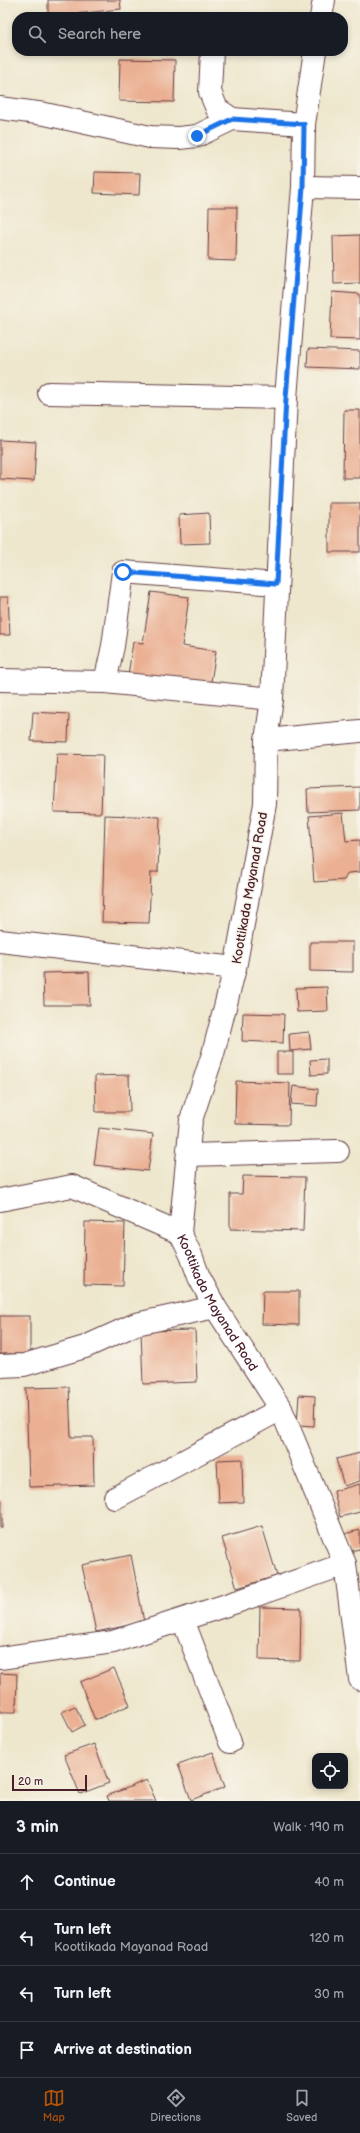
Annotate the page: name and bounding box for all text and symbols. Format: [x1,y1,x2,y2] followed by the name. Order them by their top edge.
[12,12,348,56] search box
[26,23,48,45] icon: search
[58,25,141,44] text: Search here
[188,127,206,145] route end
[114,563,132,581] route start
[229,811,271,966] street label: Koottikada Mayanad Road
[173,1232,261,1374] street label: Koottikada Mayanad Road
[312,1753,348,1789] map controls
[312,1753,348,1789] button: locate
[12,1773,87,1792] scale bar
[18,1775,43,1788] text: 20 m
[16,1817,59,1837] text: 3 min
[273,1819,344,1835] text: Walk · 190 m
[16,1871,38,1893] icon: ahead
[54,1872,116,1891] text: Continue
[314,1874,344,1890] text: 40 m
[54,1920,111,1939] text: Turn left
[16,1927,38,1949] icon: left
[309,1930,344,1946] text: 120 m
[54,1939,208,1955] text: Koottikada Mayanad Road
[16,1983,38,2005] icon: left
[54,1984,111,2003] text: Turn left
[314,1986,344,2002] text: 30 m
[16,2039,38,2061] icon: arrive
[54,2040,192,2059] text: Arrive at destination
[43,2087,65,2124] tab: Map
[150,2087,201,2124] tab: Directions
[286,2087,317,2124] tab: Saved

